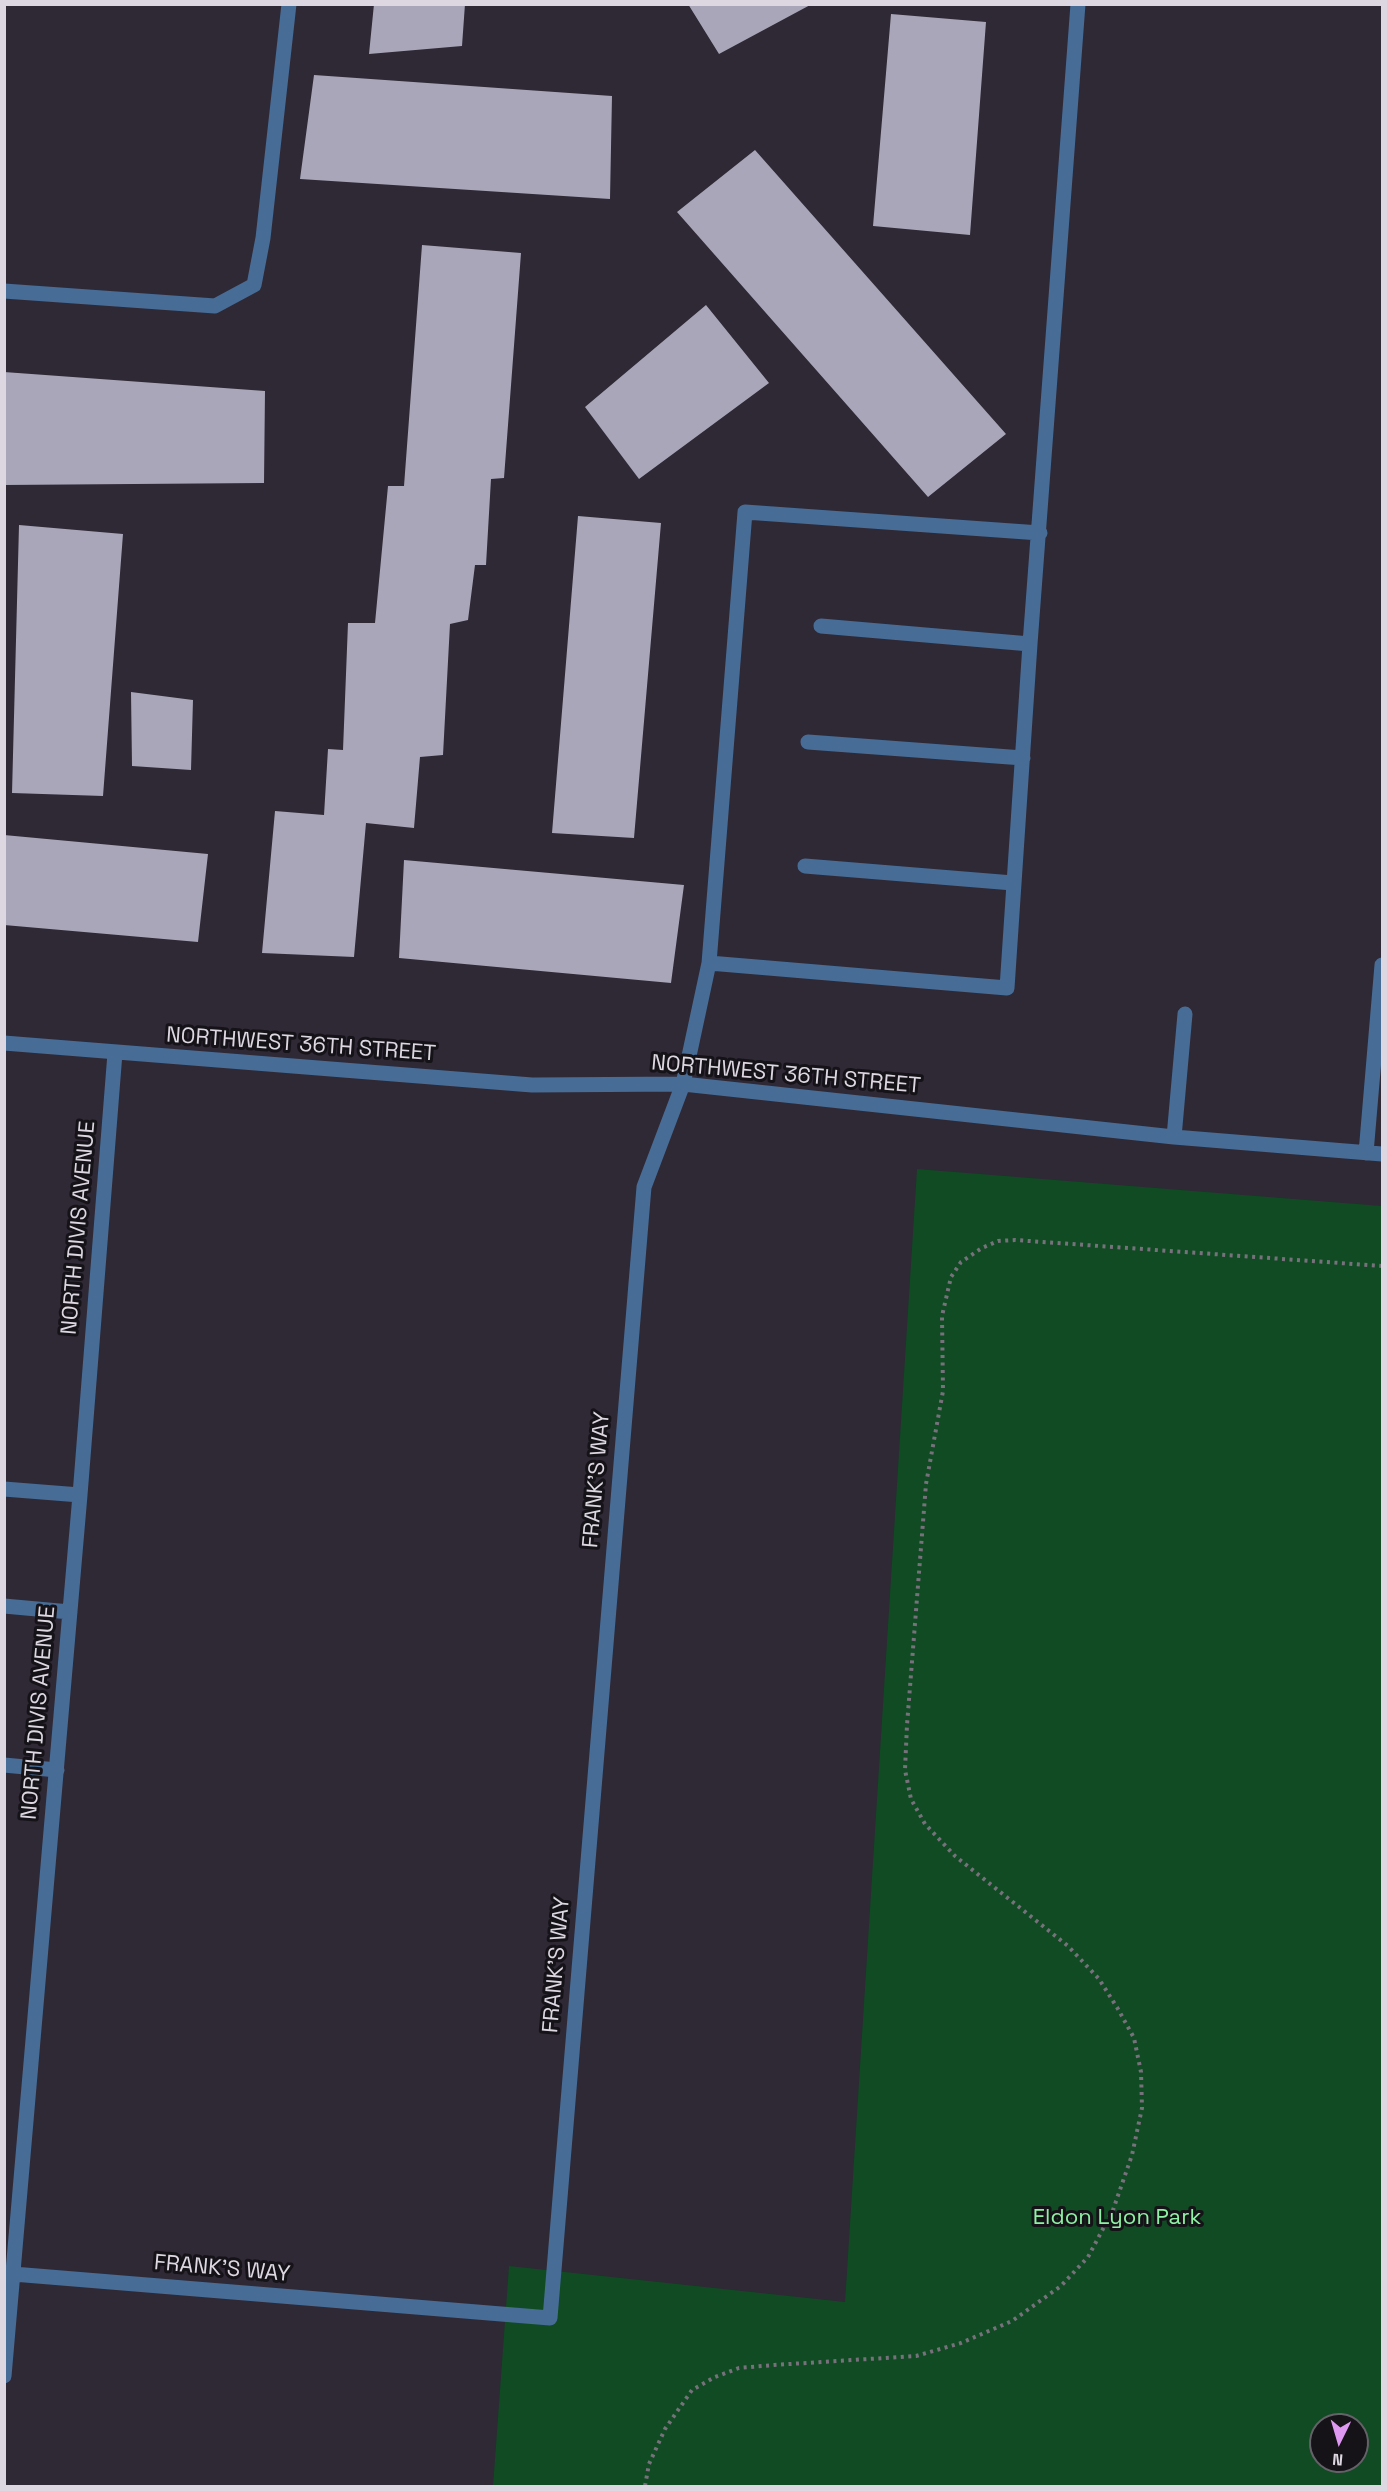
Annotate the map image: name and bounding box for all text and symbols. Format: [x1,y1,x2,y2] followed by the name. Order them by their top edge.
[165,1022,437,1068] street label: NORTHWEST 36TH STREET
[650,1050,922,1100] street label: NORTHWEST 36TH STREET
[57,1120,101,1336] street label: NORTH DIVIS AVENUE
[578,1411,616,1549] street label: FRANK'S WAY
[17,1605,61,1821] street label: NORTH DIVIS AVENUE
[538,1896,576,2034] street label: FRANK'S WAY
[1033,2205,1201,2231] park label: Eldon Lyon Park
[153,2250,291,2288] street label: FRANK'S WAY
[1309,2413,1369,2473] north arrow
[1331,2449,1344,2470] text: N

